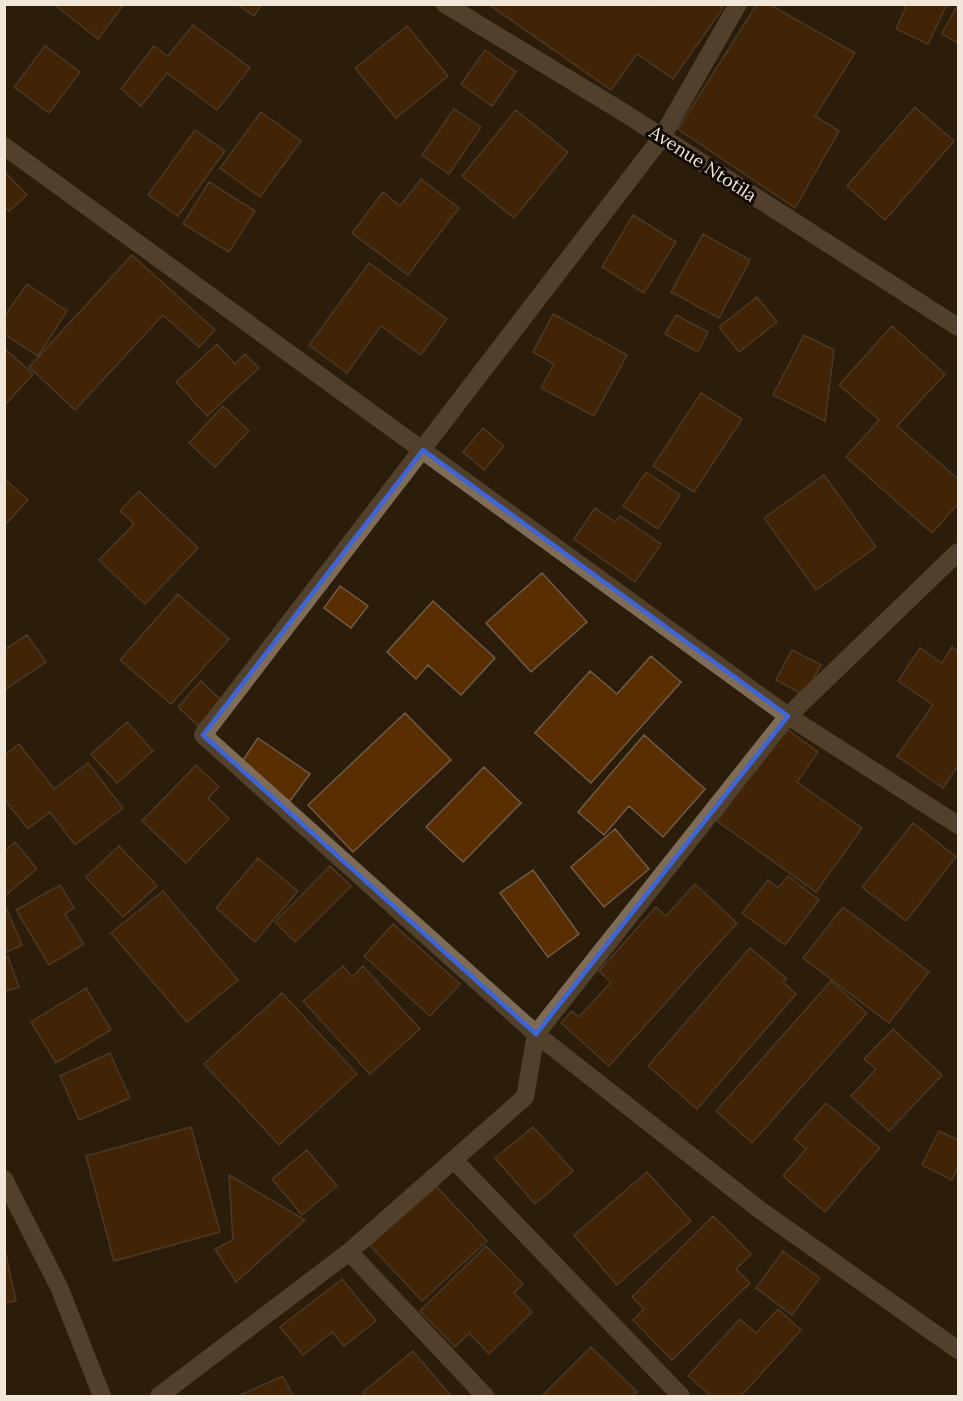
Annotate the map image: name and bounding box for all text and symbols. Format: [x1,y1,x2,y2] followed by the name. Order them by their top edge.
[645,120,761,207] street label: Avenue Ntotila

